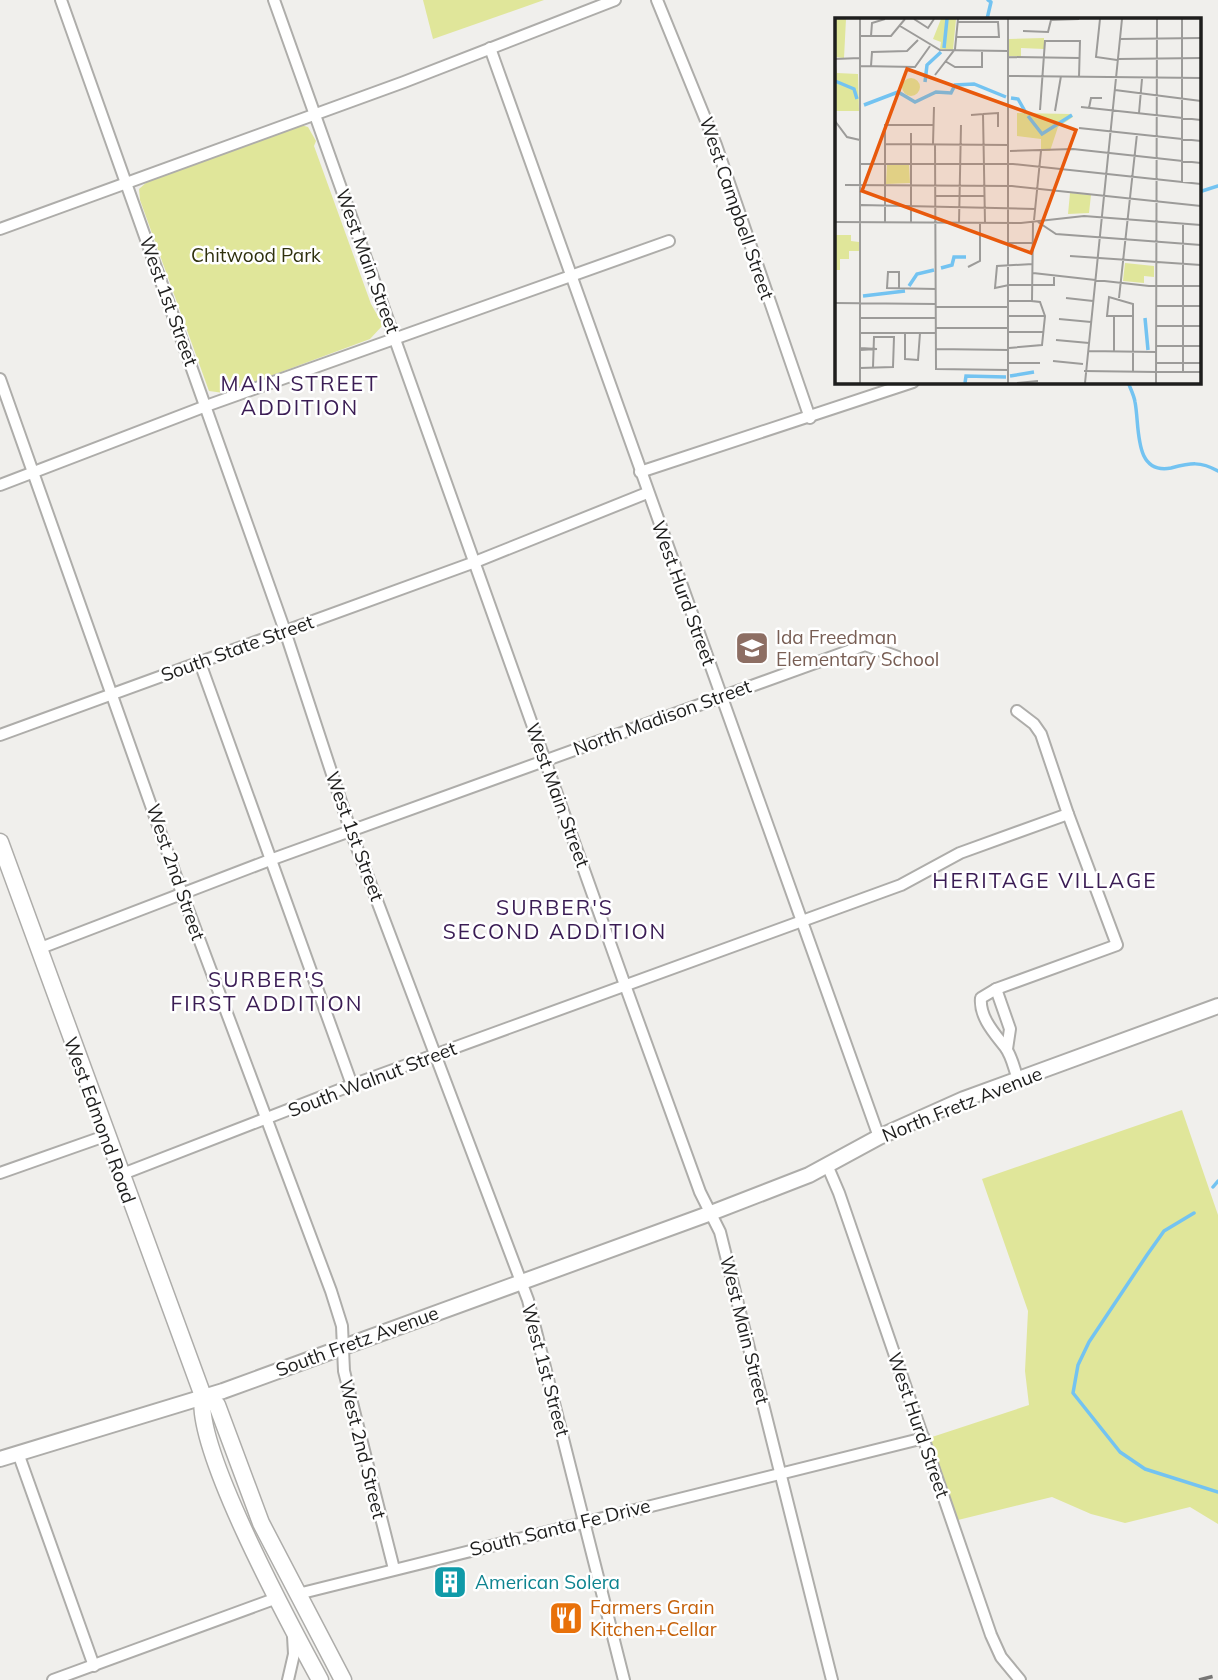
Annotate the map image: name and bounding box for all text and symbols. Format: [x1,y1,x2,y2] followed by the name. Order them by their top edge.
[835,18,1200,383] inset map
[694,113,780,303] street label: West Campbell Street
[331,185,405,337] street label: West Main Street
[134,233,204,369] street label: West 1st Street
[191,243,321,267] park label: Chitwood Park
[220,370,380,420] district label: MAIN STREET ADDITION
[647,517,721,669] street label: West Hurd Street
[157,609,317,687] street label: South State Street
[776,625,939,671] place label: Ida Freedman Elementary School
[733,629,771,667] school or university icon: Ida Freedman Elementary School
[570,674,755,760] street label: North Madison Street
[521,719,595,871] street label: West Main Street
[320,768,390,904] street label: West 1st Street
[141,801,211,944] street label: West 2nd Street
[932,867,1158,893] district label: HERITAGE VILLAGE
[443,894,667,944] district label: SURBER'S SECOND ADDITION
[171,966,363,1016] district label: SURBER'S FIRST ADDITION
[59,1033,141,1207] street label: West Edmond Road
[284,1036,460,1122] street label: South Walnut Street
[878,1061,1046,1147] street label: North Fretz Avenue
[715,1253,775,1407] street label: West Main Street
[272,1300,442,1382] street label: South Fretz Avenue
[517,1301,575,1439] street label: West 1st Street
[883,1349,955,1501] street label: West Hurd Street
[334,1377,392,1521] street label: West 2nd Street
[467,1493,653,1561] street label: South Santa Fe Drive
[431,1563,469,1601] building icon: American Solera
[475,1570,620,1594] place label: American Solera
[590,1595,717,1641] place label: Farmers Grain Kitchen+Cellar
[547,1599,585,1637] restaurant icon: Farmers Grain Kitchen+Cellar

